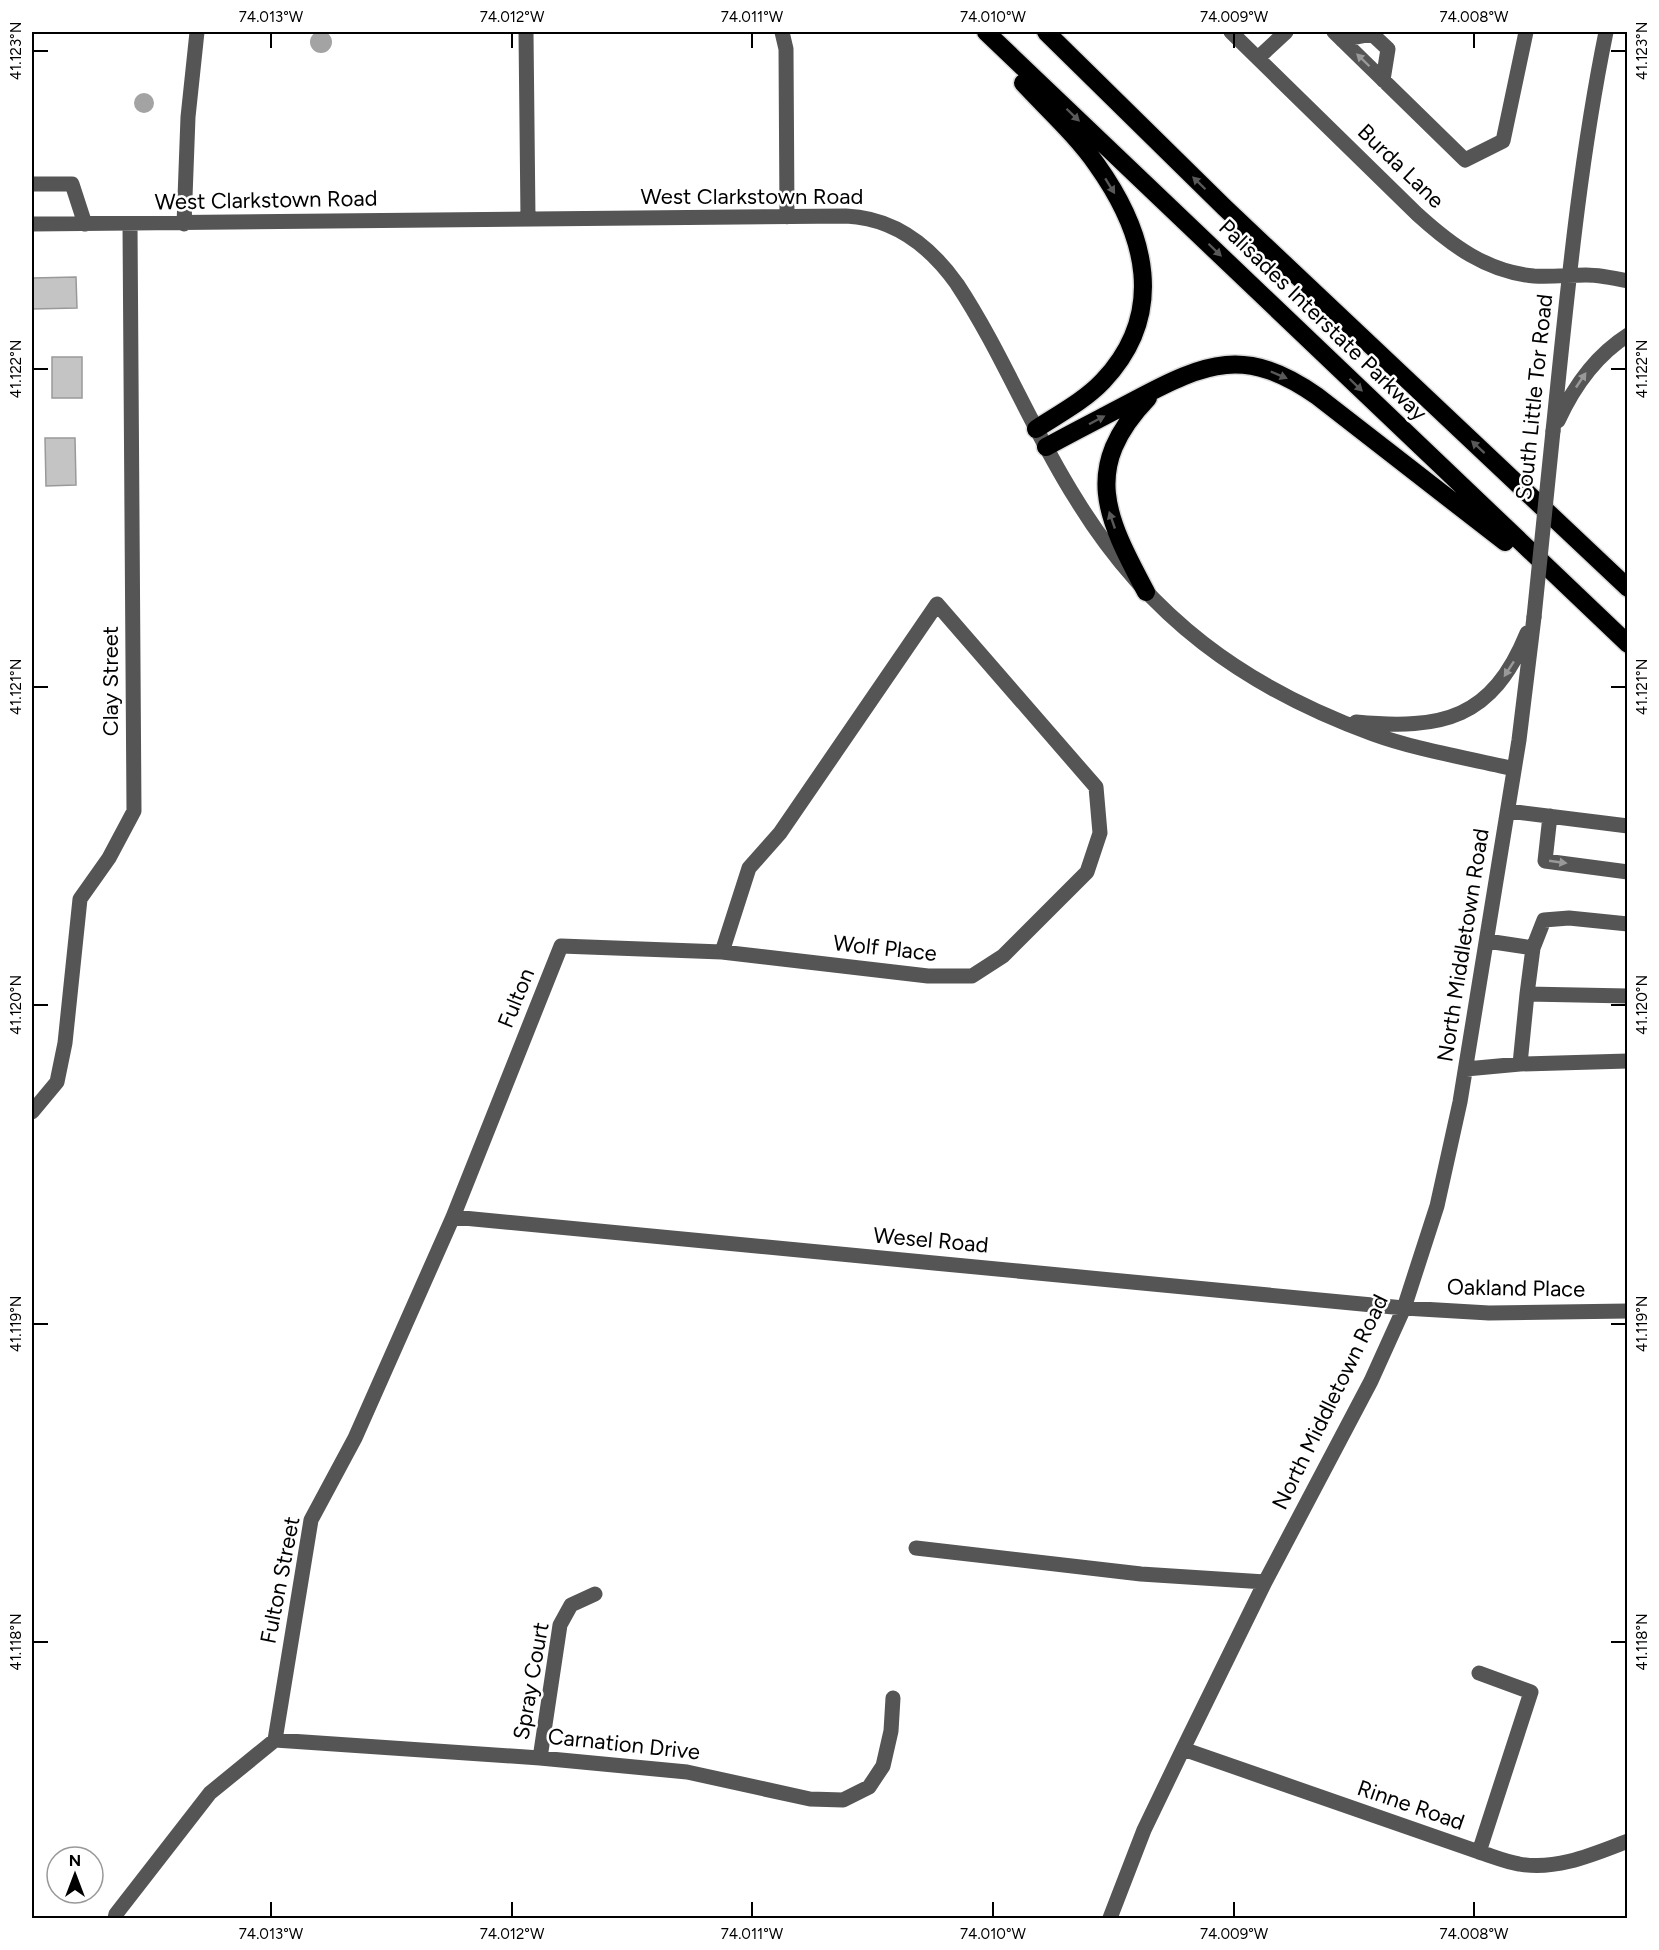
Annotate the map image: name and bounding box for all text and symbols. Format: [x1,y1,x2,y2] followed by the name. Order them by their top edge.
[239,8,304,26] text: 74.013°W
[480,8,545,26] text: 74.012°W
[721,8,784,26] text: 74.011°W
[960,8,1027,26] text: 74.010°W
[1200,8,1269,26] text: 74.009°W
[1440,8,1509,26] text: 74.008°W
[7,22,25,80] text: 41.123°N
[1633,22,1651,80] text: 41.123°N
[1355,53,1370,67] one-way arrow
[1066,108,1080,122] one-way arrow
[1352,118,1450,214] street label: Burda Lane
[1192,177,1206,191] one-way arrow
[1105,178,1116,194] one-way arrow
[641,183,863,210] street label: West Clarkstown Road
[154,185,378,215] street label: West Clarkstown Road
[1213,214,1433,427] street label: Palisades Interstate Parkway
[1207,243,1222,257] one-way arrow
[1510,293,1558,501] street label: South Little Tor Road
[7,340,25,398] text: 41.122°N
[1633,340,1651,398] text: 41.122°N
[1270,370,1288,380] one-way arrow
[1575,372,1586,388] one-way arrow
[1348,377,1362,391] one-way arrow
[1089,415,1106,425] one-way arrow
[1471,441,1486,454] one-way arrow
[1107,511,1117,529] one-way arrow
[97,626,124,736] street label: Clay Street
[7,659,25,715] text: 41.121°N
[1633,659,1651,715] text: 41.121°N
[1504,661,1515,678] one-way arrow
[1431,826,1495,1064] street label: North Middletown Road
[1549,858,1568,867] one-way arrow
[832,929,938,967] street label: Wolf Place
[492,964,540,1032] street label: Fulton
[7,975,25,1035] text: 41.120°N
[1633,975,1651,1035] text: 41.120°N
[872,1222,990,1258] street label: Wesel Road
[1447,1273,1585,1303] street label: Oakland Place
[1266,1290,1394,1514] street label: North Middletown Road
[7,1296,25,1352] text: 41.119°N
[1633,1296,1651,1352] text: 41.119°N
[254,1514,306,1646] street label: Fulton Street
[7,1613,25,1671] text: 41.118°N
[1633,1613,1651,1671] text: 41.118°N
[507,1620,555,1742] street label: Spray Court
[547,1723,701,1765] street label: Carnation Drive
[1354,1774,1468,1836] street label: Rinne Road
[45,1845,105,1905] north arrow
[69,1851,81,1870] text: N
[239,1925,304,1943] text: 74.013°W
[480,1925,545,1943] text: 74.012°W
[721,1925,784,1943] text: 74.011°W
[960,1925,1027,1943] text: 74.010°W
[1200,1925,1269,1943] text: 74.009°W
[1440,1925,1509,1943] text: 74.008°W

